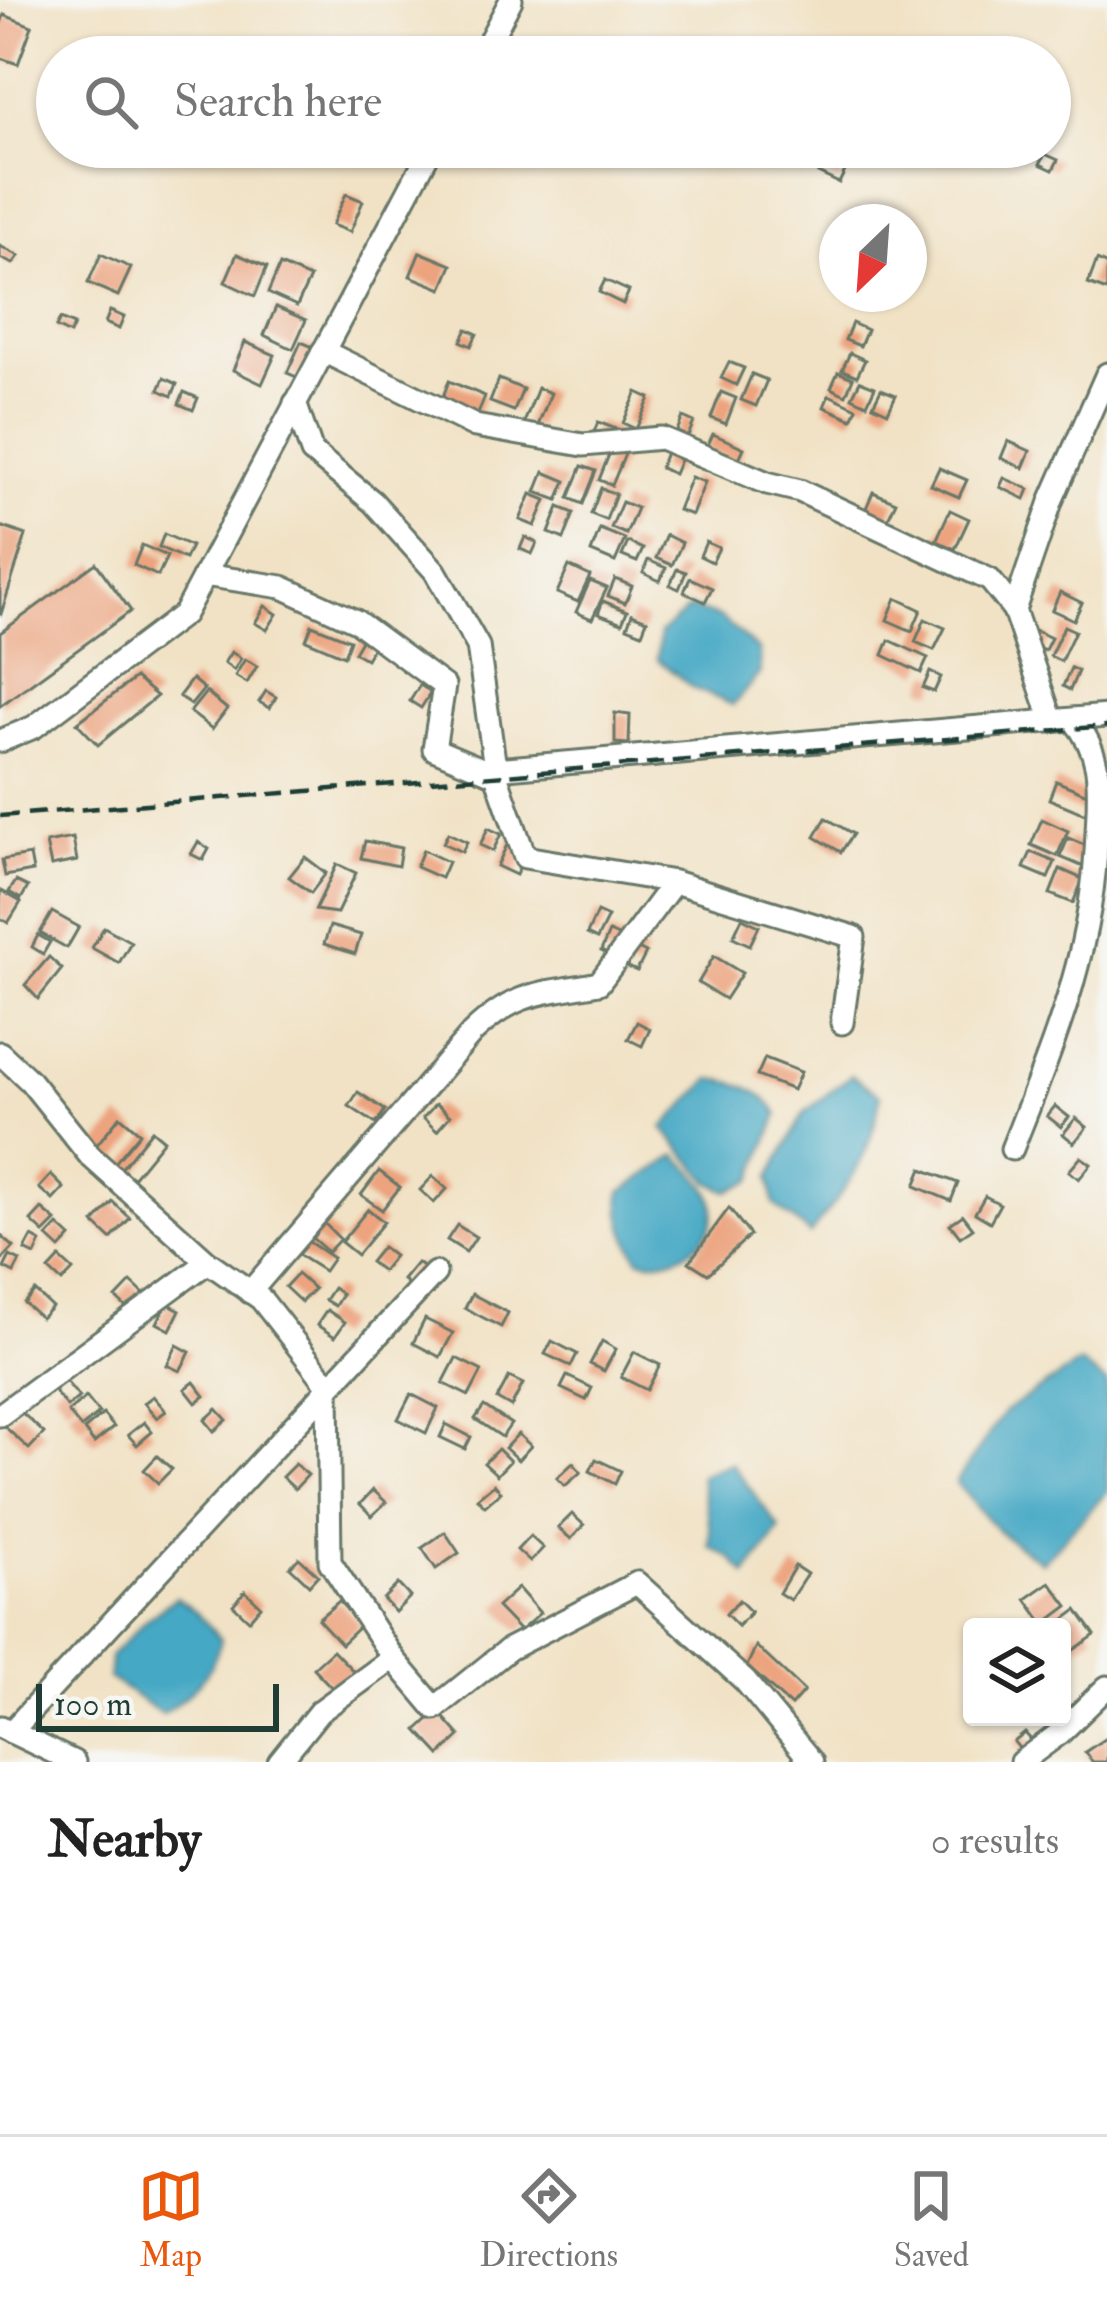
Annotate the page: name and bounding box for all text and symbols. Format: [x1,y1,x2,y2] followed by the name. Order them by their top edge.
[36,36,1071,168] search box
[78,69,144,135] icon: search
[174,74,382,130] text: Search here
[819,204,927,312] north arrow
[963,1618,1071,1726] map controls
[963,1618,1071,1726] button: layers
[36,1678,279,1731] scale bar
[54,1684,132,1725] text: 100 m
[48,1808,201,1872] text: Nearby
[931,1816,1059,1865] text: 0 results
[138,2163,204,2276] tab: Map
[480,2163,618,2276] tab: Directions
[894,2163,969,2276] tab: Saved

